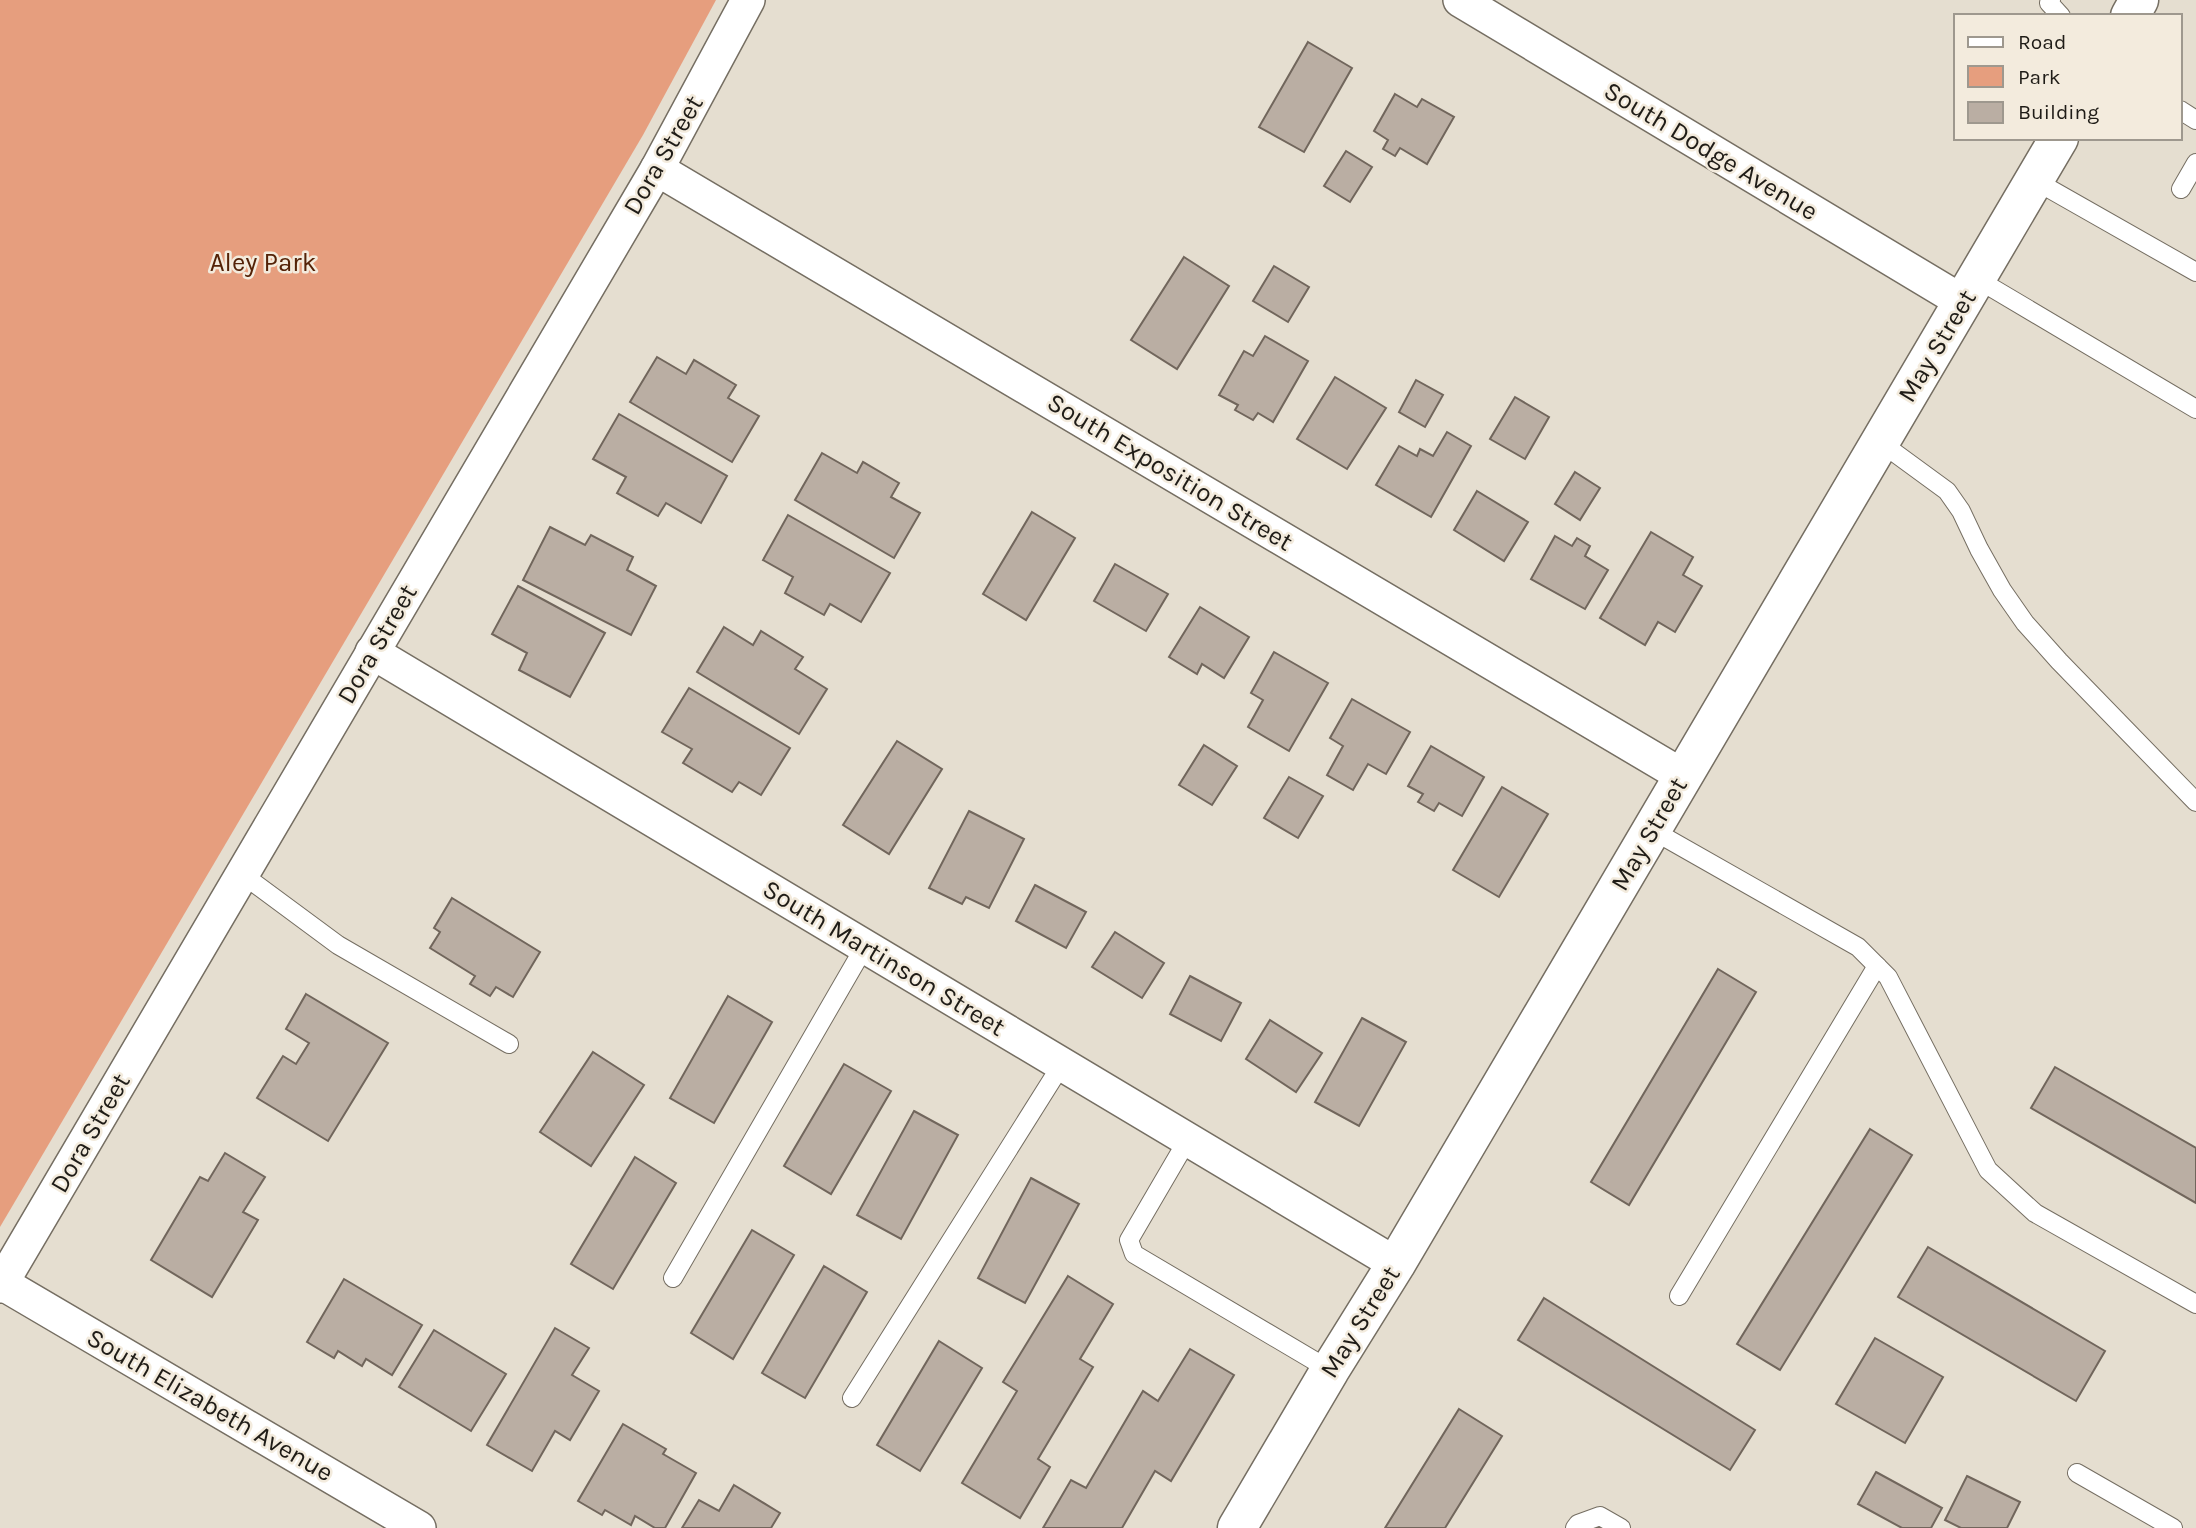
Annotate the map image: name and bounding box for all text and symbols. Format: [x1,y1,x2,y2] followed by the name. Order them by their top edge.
[1954,14,2182,140] legend
[2018,30,2066,54] text: Road
[2018,65,2061,89] text: Park
[1599,75,1823,227] street label: South Dodge Avenue
[616,90,710,220] street label: Dora Street
[2018,100,2099,124] text: Building
[210,247,316,278] park label: Aley Park
[1891,284,1983,408] street label: May Street
[1042,386,1299,558] street label: South Exposition Street
[330,579,424,709] street label: Dora Street
[1604,772,1694,896] street label: May Street
[757,873,1011,1043] street label: South Martinson Street
[43,1068,137,1198] street label: Dora Street
[1313,1260,1407,1384] street label: May Street
[81,1322,339,1488] street label: South Elizabeth Avenue

